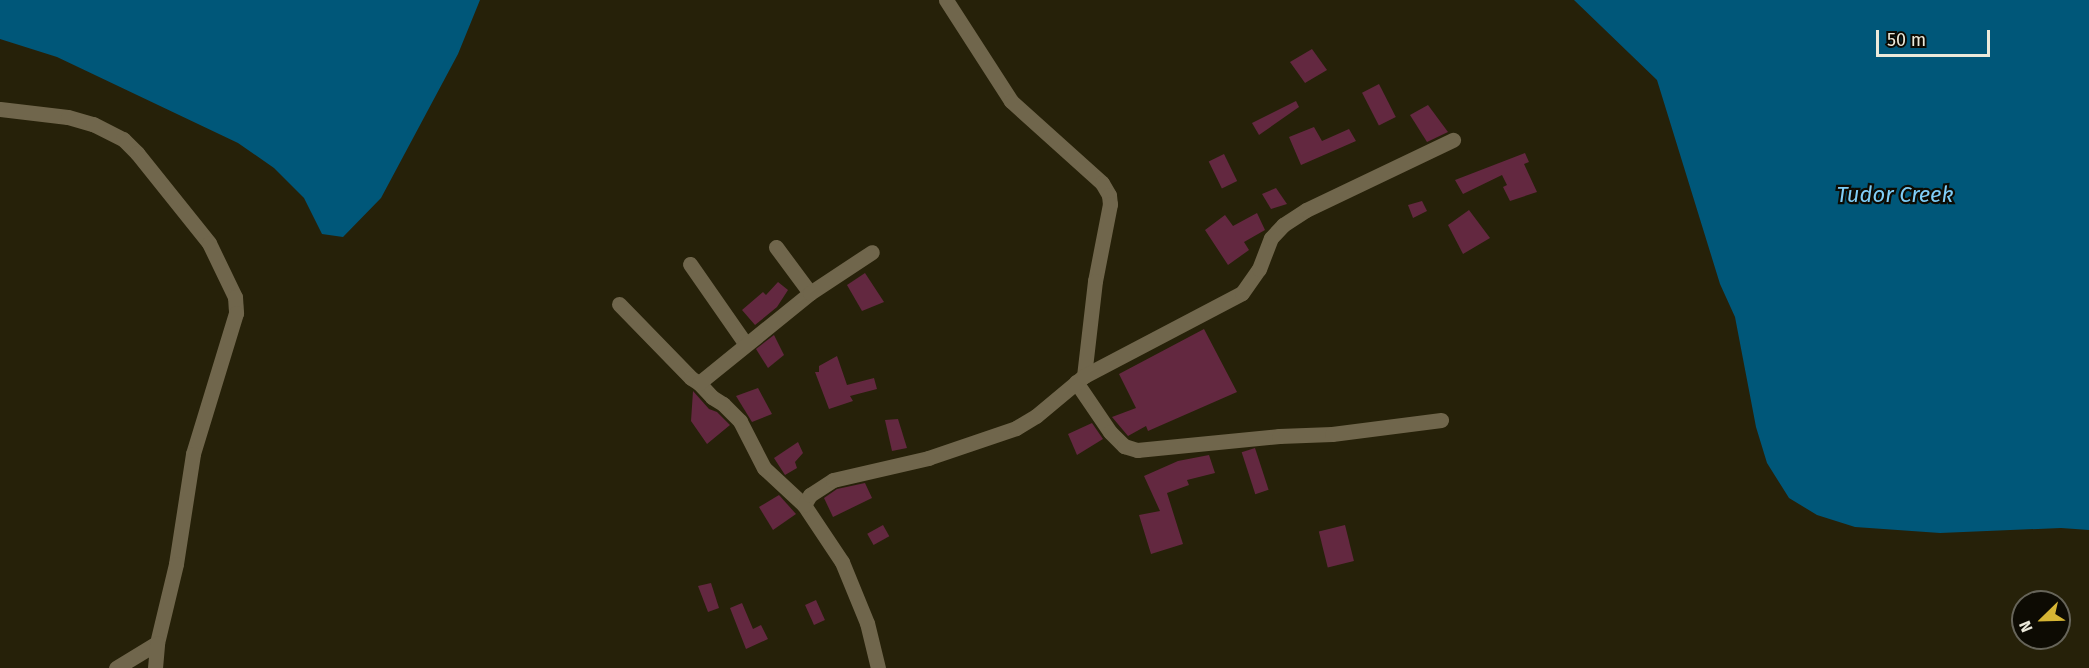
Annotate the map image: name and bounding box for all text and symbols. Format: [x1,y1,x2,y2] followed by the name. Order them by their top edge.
[1879,18,1993,56] scale bar
[1887,29,1926,51] text: 50 m
[1837,182,1953,208] water label: Tudor Creek
[2011,590,2071,650] north arrow
[2015,618,2037,635] text: N

